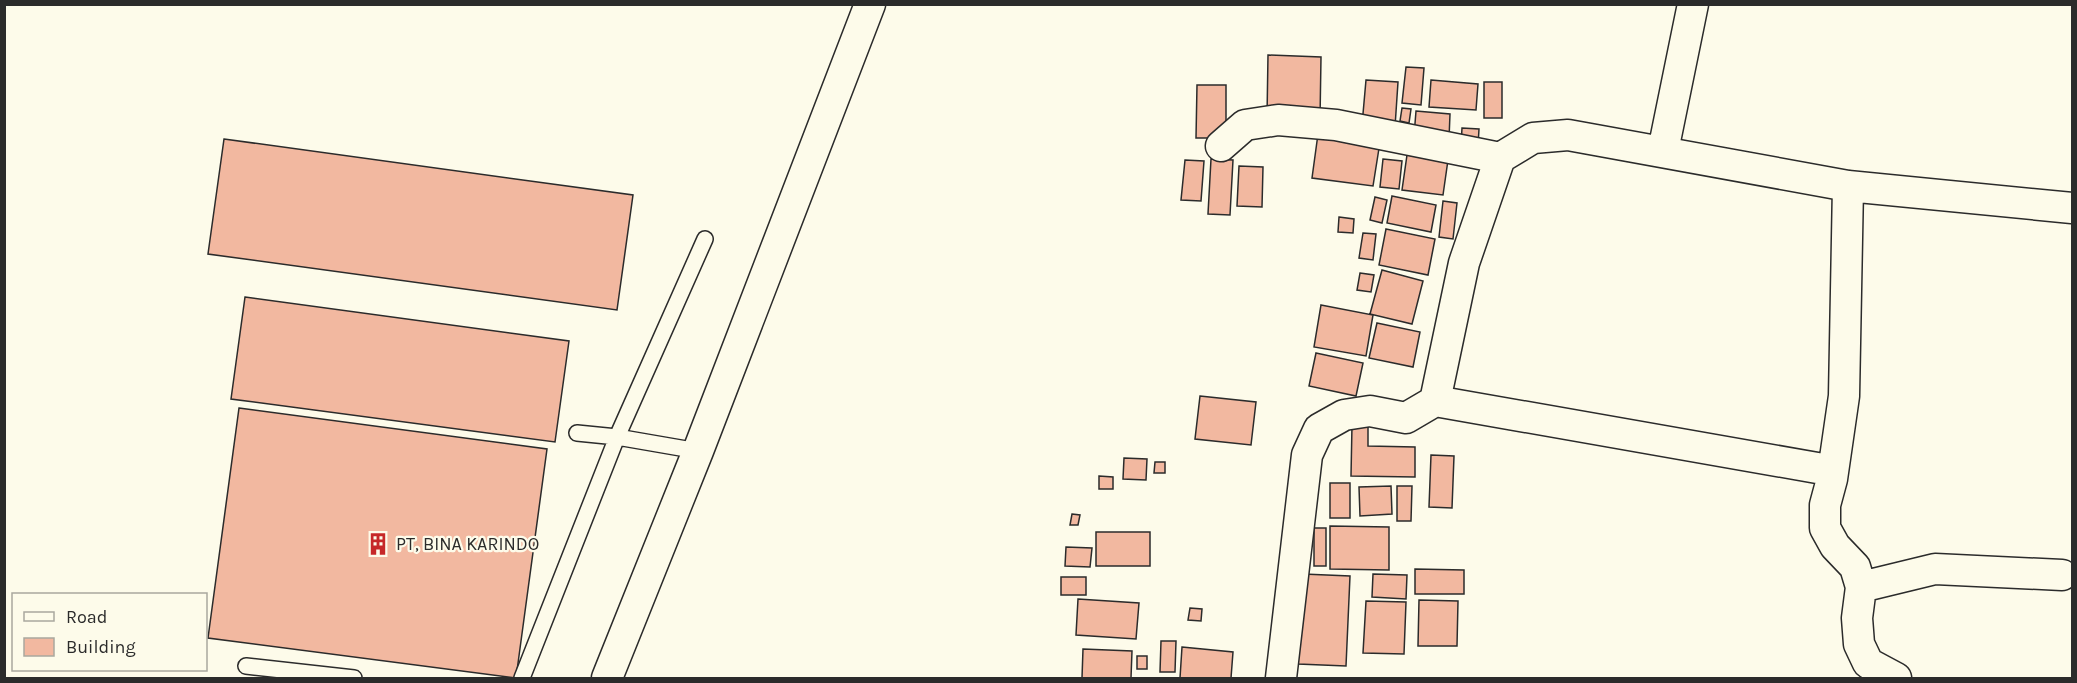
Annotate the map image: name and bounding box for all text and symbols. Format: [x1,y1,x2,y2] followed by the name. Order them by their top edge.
[365,531,391,557] building icon: PT, BINA KARINDO
[396,533,539,555] place label: PT, BINA KARINDO
[12,593,207,671] legend
[66,606,107,628] text: Road
[66,636,136,658] text: Building

